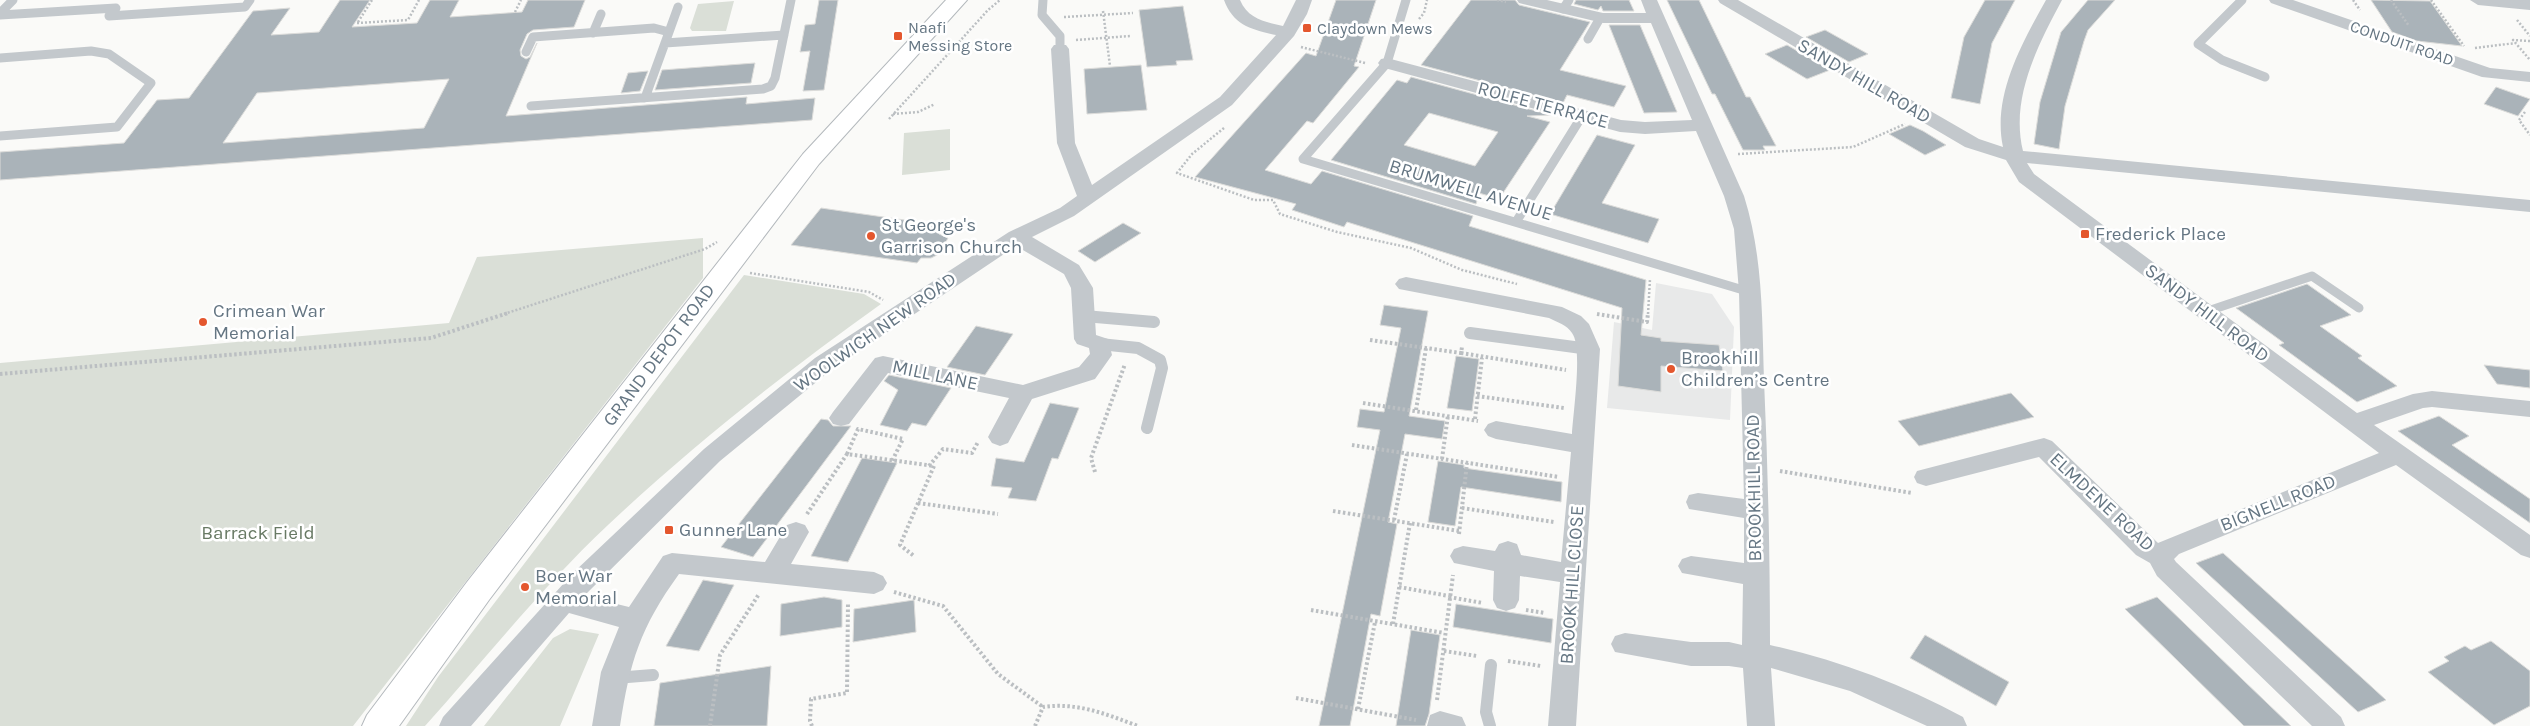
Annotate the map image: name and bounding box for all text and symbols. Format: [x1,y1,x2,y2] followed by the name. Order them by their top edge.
[2348,16,2456,70] street label: CONDUIT ROAD
[908,18,1012,55] place label: Naafi Messing Store
[1317,19,1433,38] place label: Claydown Mews
[1301,22,1313,34] marker: Claydown Mews
[892,30,904,42] marker: Naafi Messing Store
[1794,34,1934,128] street label: SANDY HILL ROAD
[1475,77,1611,133] street label: ROLFE TERRACE
[1387,155,1555,225] street label: BRUMWELL AVENUE
[881,214,1022,258] place label: St George's Garrison Church
[2095,223,2226,245] place label: Frederick Place
[2079,228,2091,240] marker: Frederick Place
[865,230,877,242] marker: St George's Garrison Church
[2140,259,2274,367] street label: SANDY HILL ROAD
[790,268,960,396] street label: WOOLWICH NEW ROAD
[598,280,720,430] street label: GRAND DEPOT ROAD
[213,300,325,344] place label: Crimean War Memorial
[197,316,209,328] marker: Crimean War Memorial
[1681,347,1830,391] place label: Brookhill Children’s Centre
[890,355,980,395] street label: MILL LANE
[1665,363,1677,375] marker: Brookhill Children’s Centre
[1742,414,1766,562] street label: BROOKHILL ROAD
[2045,448,2159,556] street label: ELMDENE ROAD
[2217,470,2339,536] street label: BIGNELL ROAD
[1555,505,1589,665] street label: BROOK HILL CLOSE
[679,519,787,541] place label: Gunner Lane
[201,522,315,544] park label: Barrack Field
[663,524,675,536] marker: Gunner Lane
[535,565,617,609] place label: Boer War Memorial
[519,581,531,593] marker: Boer War Memorial

